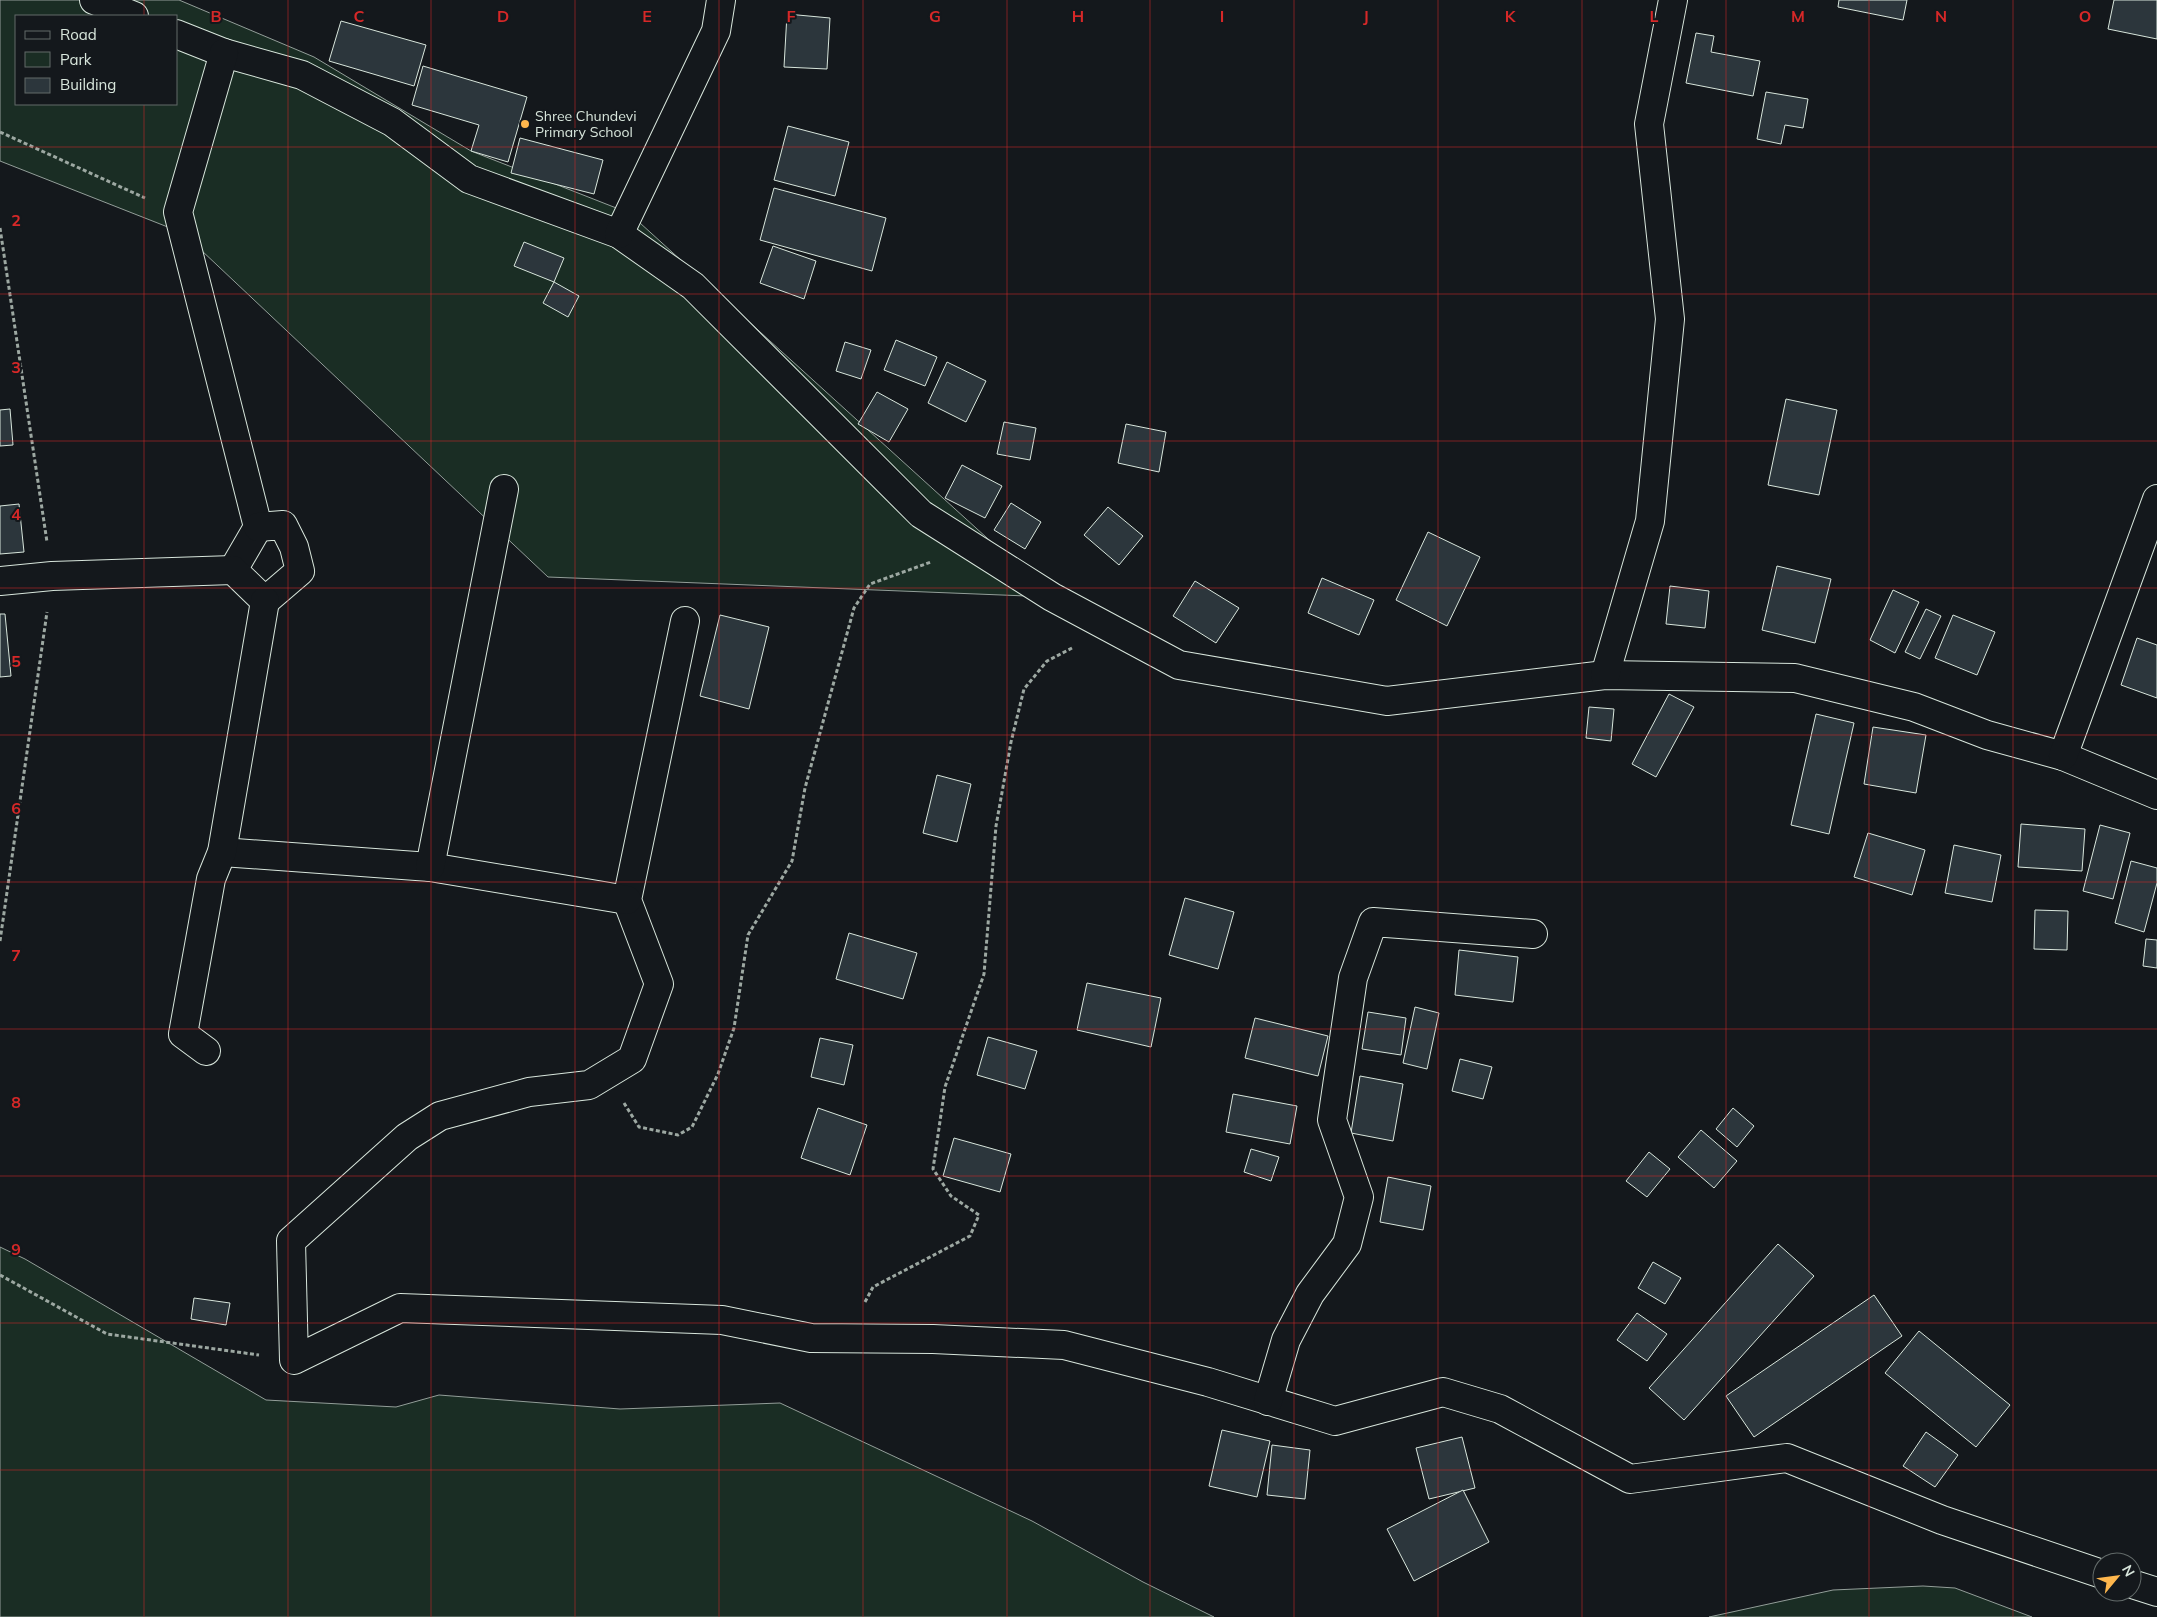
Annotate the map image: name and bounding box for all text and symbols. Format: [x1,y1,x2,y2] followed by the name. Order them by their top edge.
[210,6,222,26] text: B
[354,6,365,26] text: C
[497,6,509,26] text: D
[642,6,652,26] text: E
[786,6,796,26] text: F
[929,6,941,26] text: G
[1072,6,1084,26] text: H
[1220,6,1224,26] text: I
[1363,6,1369,26] text: J
[1505,6,1517,26] text: K
[1650,6,1659,26] text: L
[1791,6,1805,26] text: M
[1935,6,1947,26] text: N
[2079,6,2091,26] text: O
[15,15,178,105] legend
[60,25,97,44] text: Road
[60,50,92,69] text: Park
[60,75,116,94] text: Building
[535,107,637,141] place label: Shree Chundevi Primary School
[519,118,531,130] marker: Shree Chundevi Primary School
[11,210,21,230] text: 2
[11,357,21,377] text: 3
[11,504,21,524] text: 4
[11,651,21,671] text: 5
[11,798,21,818] text: 6
[11,945,21,965] text: 7
[11,1092,21,1112] text: 8
[11,1239,21,1259] text: 9
[2092,1552,2142,1602] north arrow
[2118,1562,2139,1580] text: N

